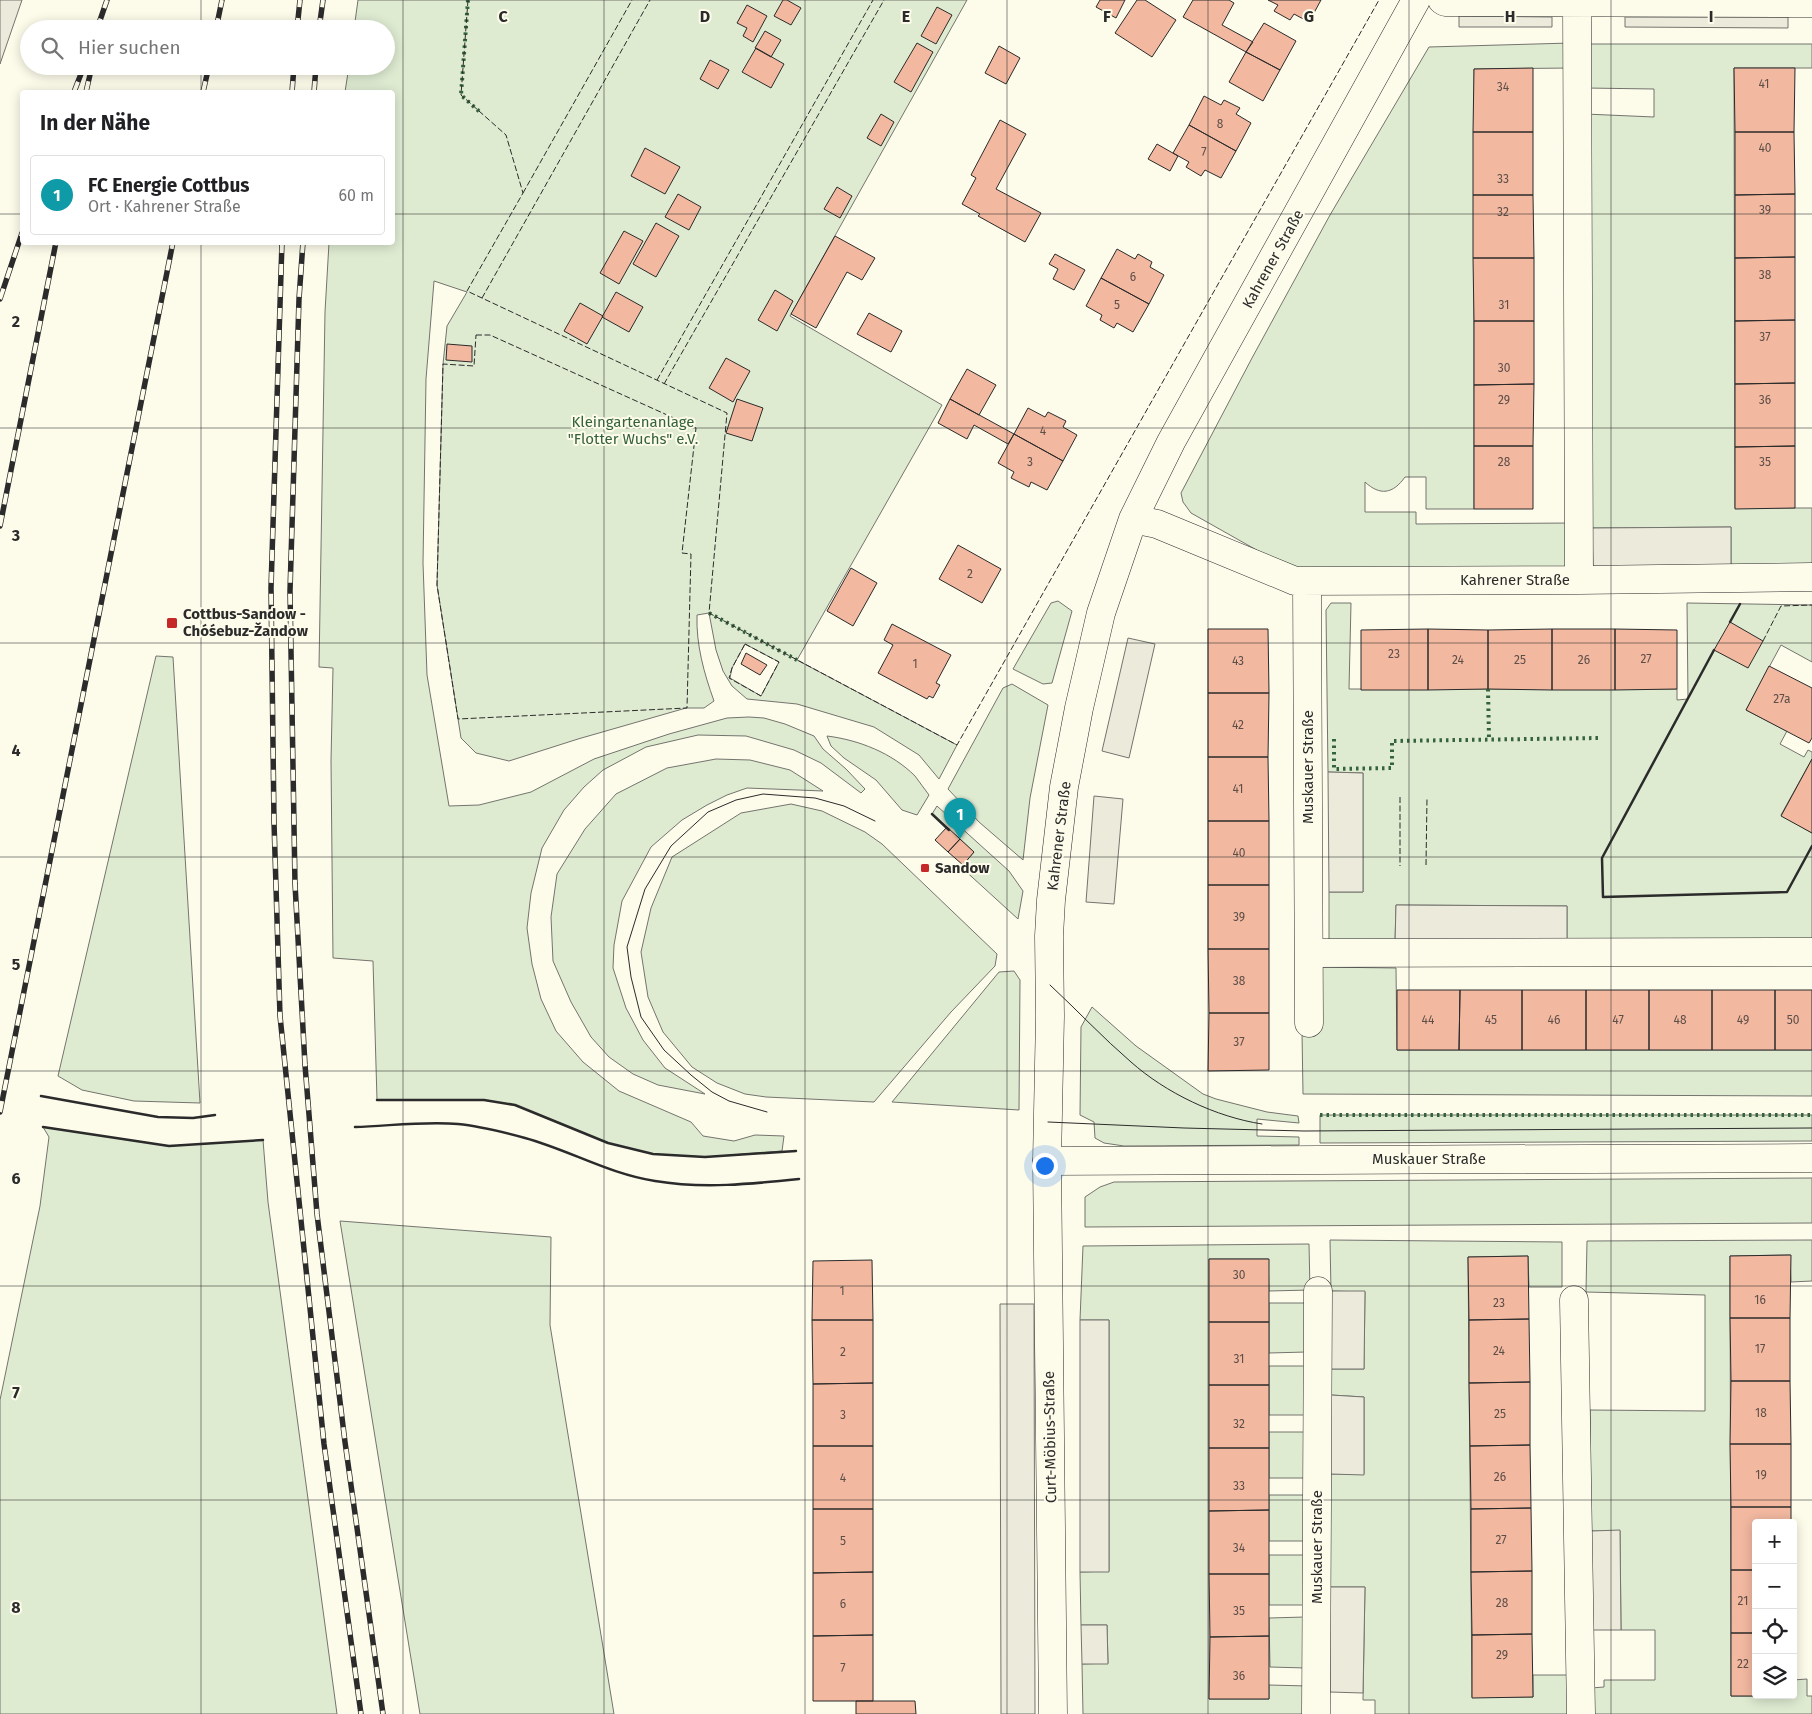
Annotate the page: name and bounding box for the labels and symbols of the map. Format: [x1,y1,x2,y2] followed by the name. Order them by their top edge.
[498,7,508,26] text: C
[700,7,710,26] text: D
[902,7,910,26] text: E
[1103,7,1111,26] text: F
[1304,7,1314,26] text: G
[1505,7,1515,26] text: H
[1709,7,1713,26] text: I
[1759,77,1769,91] house number: 41
[1497,80,1510,94] house number: 34
[1217,117,1224,131] house number: 8
[1758,141,1772,155] house number: 40
[1201,145,1207,159] house number: 7
[1497,172,1509,186] house number: 33
[1759,203,1771,217] house number: 39
[1497,205,1509,219] house number: 32
[1238,207,1308,311] street label: Kahrener Straße
[1759,268,1772,282] house number: 38
[1130,270,1136,284] house number: 6
[1114,298,1120,312] house number: 5
[1499,298,1509,312] house number: 31
[12,312,20,331] text: 2
[1759,330,1771,344] house number: 37
[1498,361,1511,375] house number: 30
[1498,393,1510,407] house number: 29
[1759,393,1771,407] house number: 36
[568,413,698,448] park label: Kleingartenanlage "Flotter Wuchs" e.V.
[1040,424,1047,438] house number: 4
[1027,455,1033,469] house number: 3
[1498,455,1511,469] house number: 28
[1759,455,1771,469] house number: 35
[11,526,20,545] text: 3
[967,567,973,581] house number: 2
[1460,571,1570,589] street label: Kahrener Straße
[183,605,309,640] place label: Cottbus-Sandow - Chóśebuz-Žandow
[165,616,179,630] marker: Cottbus-Sandow - Chóśebuz-Žandow
[1388,647,1400,661] house number: 23
[1640,652,1652,666] house number: 27
[1452,653,1465,667] house number: 24
[1514,653,1526,667] house number: 25
[1578,653,1590,667] house number: 26
[1232,654,1244,668] house number: 43
[912,657,918,671] house number: 1
[1773,692,1791,706] house number: 27a
[1299,710,1317,824] street label: Muskauer Straße
[1232,718,1244,732] house number: 42
[11,741,21,760] text: 4
[1043,780,1075,892] street label: Kahrener Straße
[1233,782,1243,796] house number: 41
[944,798,976,839] pin: 1
[1232,846,1246,860] house number: 40
[935,859,990,877] place label: Sandow
[919,862,931,874] marker: Sandow
[1233,910,1245,924] house number: 39
[12,955,21,974] text: 5
[1233,974,1246,988] house number: 38
[1422,1013,1435,1027] house number: 44
[1485,1013,1497,1027] house number: 45
[1548,1013,1560,1027] house number: 46
[1612,1013,1624,1027] house number: 47
[1674,1013,1687,1027] house number: 48
[1737,1013,1749,1027] house number: 49
[1787,1013,1800,1027] house number: 50
[1233,1035,1245,1049] house number: 37
[1372,1150,1486,1168] street label: Muskauer Straße
[1032,1153,1058,1179] your location
[11,1169,21,1188] text: 6
[1233,1268,1246,1282] house number: 30
[839,1284,845,1298] house number: 1
[1754,1293,1766,1307] house number: 16
[1493,1296,1505,1310] house number: 23
[1755,1342,1765,1356] house number: 17
[1493,1344,1506,1358] house number: 24
[840,1345,846,1359] house number: 2
[1234,1352,1244,1366] house number: 31
[1040,1371,1060,1503] street label: Curt-Möbius-Straße
[12,1383,20,1402] text: 7
[1755,1406,1767,1420] house number: 18
[1494,1407,1506,1421] house number: 25
[840,1408,846,1422] house number: 3
[1233,1417,1245,1431] house number: 32
[1755,1468,1767,1482] house number: 19
[1494,1470,1506,1484] house number: 26
[840,1471,847,1485] house number: 4
[1233,1479,1245,1493] house number: 33
[1308,1490,1326,1604] street label: Muskauer Straße
[1495,1533,1507,1547] house number: 27
[840,1534,846,1548] house number: 5
[1233,1541,1246,1555] house number: 34
[1738,1594,1748,1608] house number: 21
[1496,1596,1509,1610] house number: 28
[840,1597,846,1611] house number: 6
[11,1598,21,1617] text: 8
[1233,1604,1245,1618] house number: 35
[1496,1648,1508,1662] house number: 29
[1737,1657,1749,1671] house number: 22
[840,1661,846,1675] house number: 7
[1233,1669,1245,1683] house number: 36

